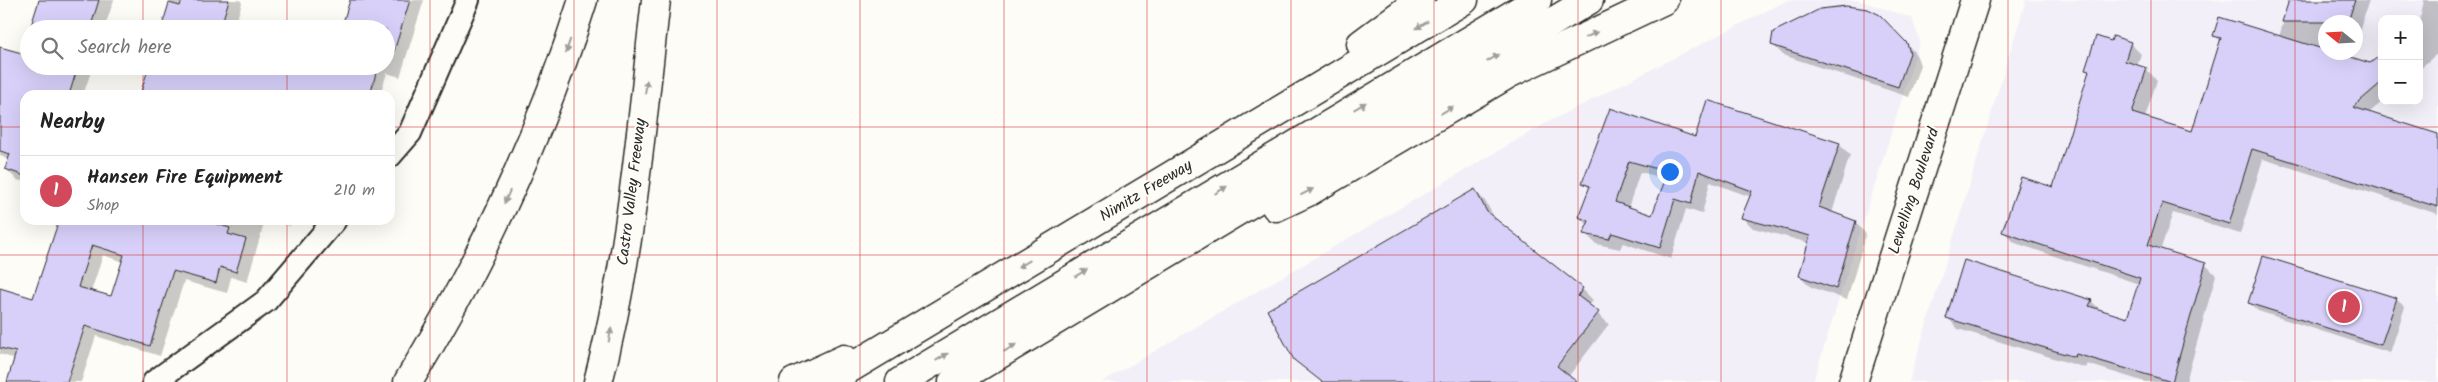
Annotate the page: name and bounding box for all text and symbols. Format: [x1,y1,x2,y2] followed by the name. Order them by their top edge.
[2318,15,2363,60] north arrow
[2378,15,2423,105] map controls
[2378,15,2423,60] button: +
[20,20,395,75] search box
[1416,21,1429,30] one-way arrow
[1584,30,1598,38] one-way arrow
[78,33,172,63] text: Search here
[38,34,66,62] icon: search
[564,39,571,54] one-way arrow
[1486,53,1499,62] one-way arrow
[2378,60,2423,105] button: −
[642,79,650,95] one-way arrow
[1354,102,1367,111] one-way arrow
[40,106,105,139] text: Nearby
[1441,106,1454,115] one-way arrow
[611,117,653,267] street label: Castro Valley Freeway
[1882,123,1947,258] street label: Lewelling Boulevard
[1095,153,1198,229] street label: Nimitz Freeway
[1657,159,1683,185] your location
[87,163,283,193] text: Hansen Fire Equipment
[54,178,58,203] text: 1
[334,178,375,203] text: 210 m
[1214,185,1227,194] one-way arrow
[1300,188,1314,196] one-way arrow
[503,190,511,204] one-way arrow
[87,193,119,218] text: Shop
[1018,260,1031,269] one-way arrow
[1075,269,1088,278] one-way arrow
[2328,288,2360,326] pin: 1
[606,327,614,342] one-way arrow
[1003,344,1016,353] one-way arrow
[935,352,948,361] one-way arrow

